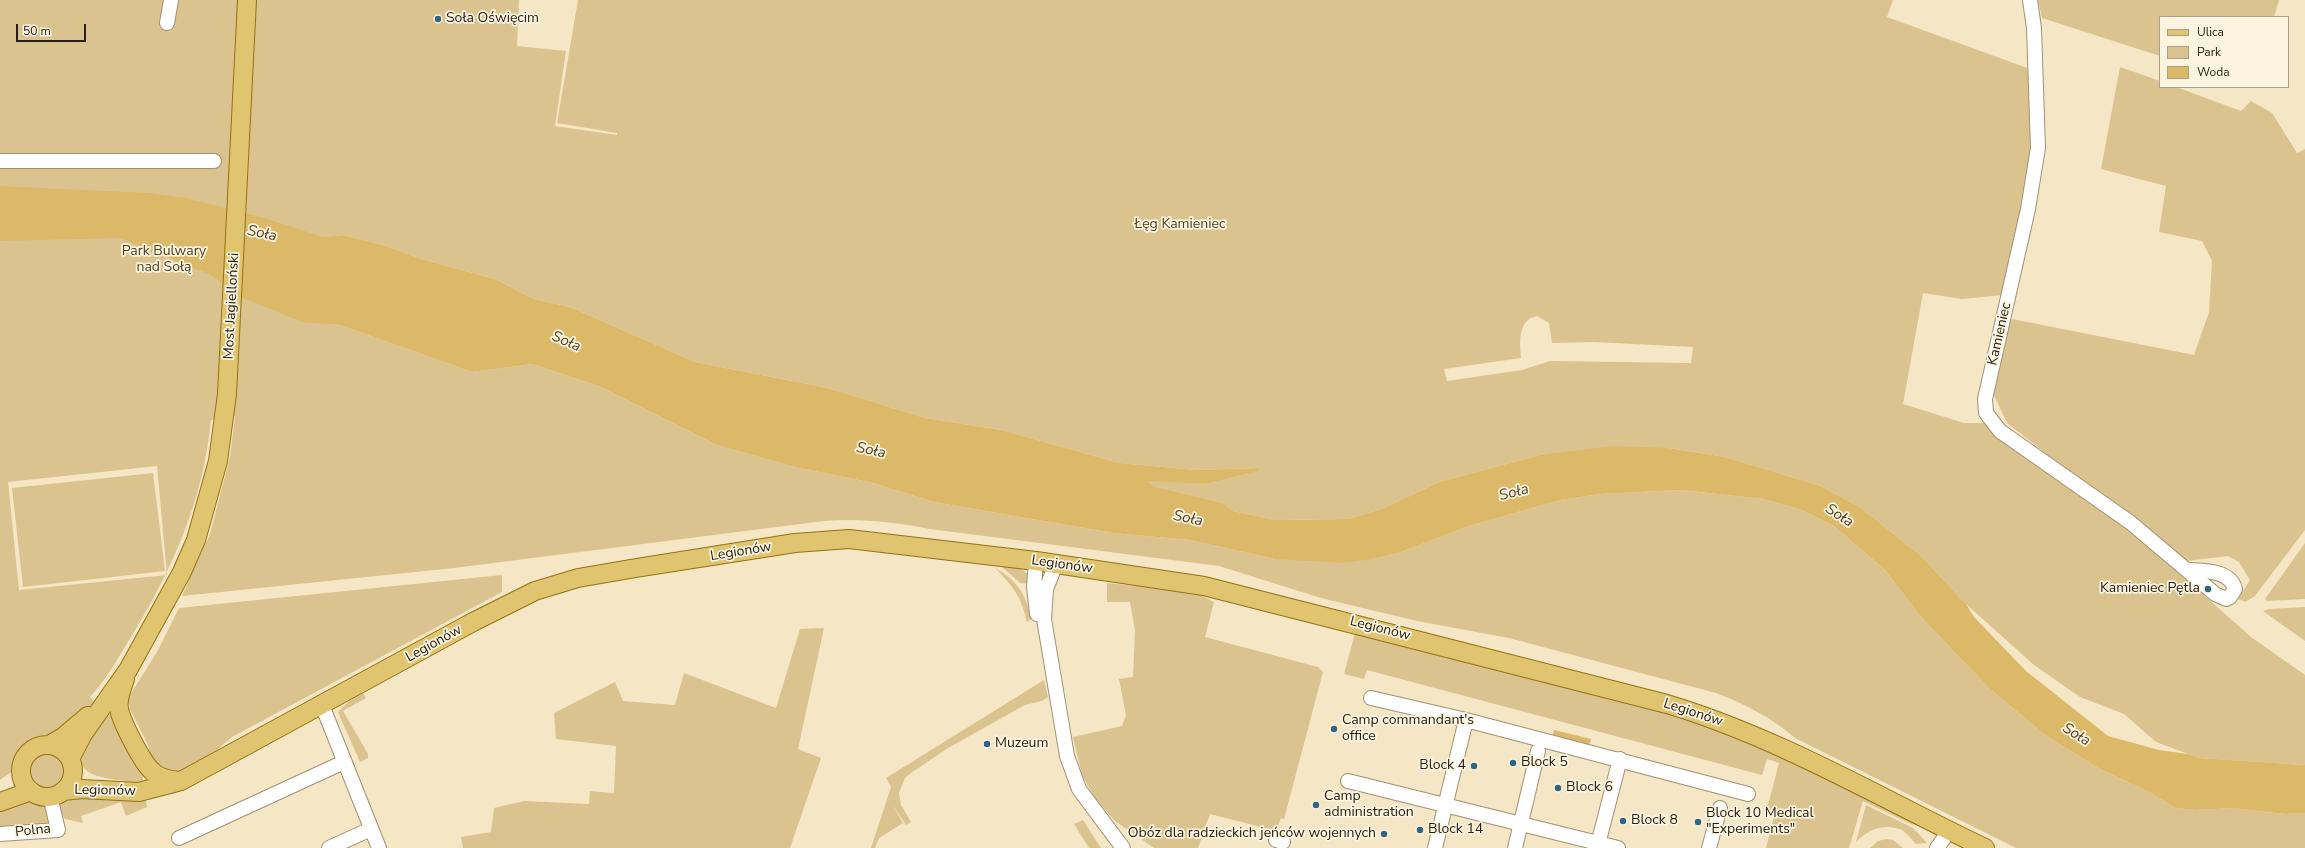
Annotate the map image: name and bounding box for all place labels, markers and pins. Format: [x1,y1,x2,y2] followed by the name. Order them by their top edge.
[446,11,539,27] place label: Soła Oświęcim
[433,14,443,24] marker: Soła Oświęcim
[2100,581,2200,597] place label: Kamieniec Pętla
[2203,584,2213,594] marker: Kamieniec Pętla
[1342,713,1474,746] place label: Camp commandant's office
[1329,724,1339,734] marker: Camp commandant's office
[995,736,1048,752] place label: Muzeum
[982,739,992,749] marker: Muzeum
[1521,755,1568,771] place label: Block 5
[1419,758,1466,774] place label: Block 4
[1508,758,1518,768] marker: Block 5
[1469,761,1479,771] marker: Block 4
[1566,780,1613,796] place label: Block 6
[1553,783,1563,793] marker: Block 6
[1324,789,1414,822] place label: Camp administration
[1311,800,1321,810] marker: Camp administration
[1706,806,1814,838] place label: Block 10 Medical "Experiments"
[1631,813,1678,829] place label: Block 8
[1618,816,1628,826] marker: Block 8
[1693,817,1703,827] marker: Block 10 Medical "Experiments"
[1428,822,1483,838] place label: Block 14
[1415,825,1425,835] marker: Block 14
[1128,826,1376,842] place label: Obóz dla radzieckich jeńców wojennych
[1379,829,1389,839] marker: Obóz dla radzieckich jeńców wojennych

